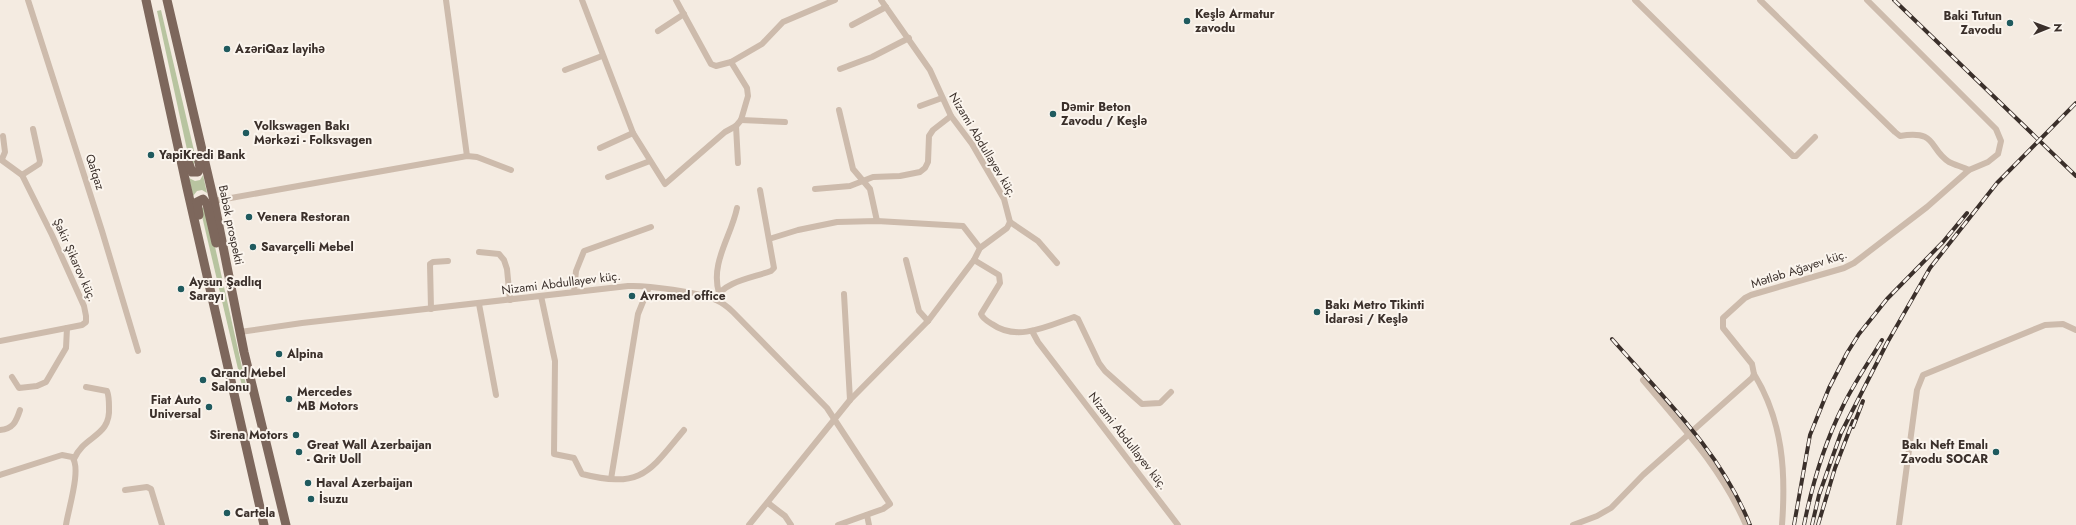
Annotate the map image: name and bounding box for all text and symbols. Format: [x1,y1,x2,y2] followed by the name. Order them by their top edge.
[1195,5,1275,37] place label: Keşlə Armatur zavodu
[1943,7,2002,39] place label: Baki Tutun Zavodu
[2028,8,2068,48] north arrow
[1182,16,1192,26] marker: Keşlə Armatur zavodu
[2005,18,2015,28] marker: Baki Tutun Zavodu
[2050,23,2066,32] text: N
[234,40,325,58] place label: AzəriQaz layihə
[222,44,232,54] marker: AzəriQaz layihə
[944,89,1022,201] street label: Nizami Abdullayev küç.
[1061,98,1147,130] place label: Dəmir Beton Zavodu / Keşlə
[1048,109,1058,119] marker: Dəmir Beton Zavodu / Keşlə
[253,117,372,149] place label: Volkswagen Bakı Mərkəzi - Folksvagen
[241,128,251,138] marker: Volkswagen Bakı Mərkəzi - Folksvagen
[158,146,246,164] place label: YapiKredi Bank
[146,150,156,160] marker: YapiKredi Bank
[81,152,109,193] street label: Qafqaz
[214,183,248,267] street label: Babək prospekti
[256,208,350,226] place label: Venera Restoran
[244,212,254,222] marker: Venera Restoran
[49,216,101,304] street label: Şakir Şikarov küç.
[261,238,354,256] place label: Savarçelli Mebel
[248,242,258,252] marker: Savarçelli Mebel
[1748,245,1850,293] street label: Mətləb Ağayev küç.
[500,267,622,299] street label: Nizami Abdullayev küç.
[188,273,262,305] place label: Aysun Şadlıq Sarayı
[176,284,186,294] marker: Aysun Şadlıq Sarayı
[639,287,726,305] place label: Avromed office
[627,291,637,301] marker: Avromed office
[1325,296,1424,328] place label: Bakı Metro Tikinti İdarəsi / Keşlə
[1312,307,1322,317] marker: Bakı Metro Tikinti İdarəsi / Keşlə
[286,345,323,363] place label: Alpina
[274,349,284,359] marker: Alpina
[211,364,286,396] place label: Qrand Mebel Salonu
[198,375,208,385] marker: Qrand Mebel Salonu
[297,383,359,415] place label: Mercedes MB Motors
[1084,388,1172,494] street label: Nizami Abdullayev küç.
[149,391,201,423] place label: Fiat Auto Universal
[284,394,294,404] marker: Mercedes MB Motors
[204,402,214,412] marker: Fiat Auto Universal
[210,426,289,444] place label: Sirena Motors
[291,430,301,440] marker: Sirena Motors
[307,436,432,468] place label: Great Wall Azerbaijan - Qrit Uoll
[1901,436,1988,468] place label: Bakı Neft Emalı Zavodu SOCAR
[294,447,304,457] marker: Great Wall Azerbaijan - Qrit Uoll
[1991,447,2001,457] marker: Bakı Neft Emalı Zavodu SOCAR
[316,474,413,492] place label: Haval Azerbaijan
[303,478,313,488] marker: Haval Azerbaijan
[319,490,348,508] place label: İsuzu
[306,494,316,504] marker: İsuzu
[235,504,275,522] place label: Cartela
[222,508,232,518] marker: Cartela

